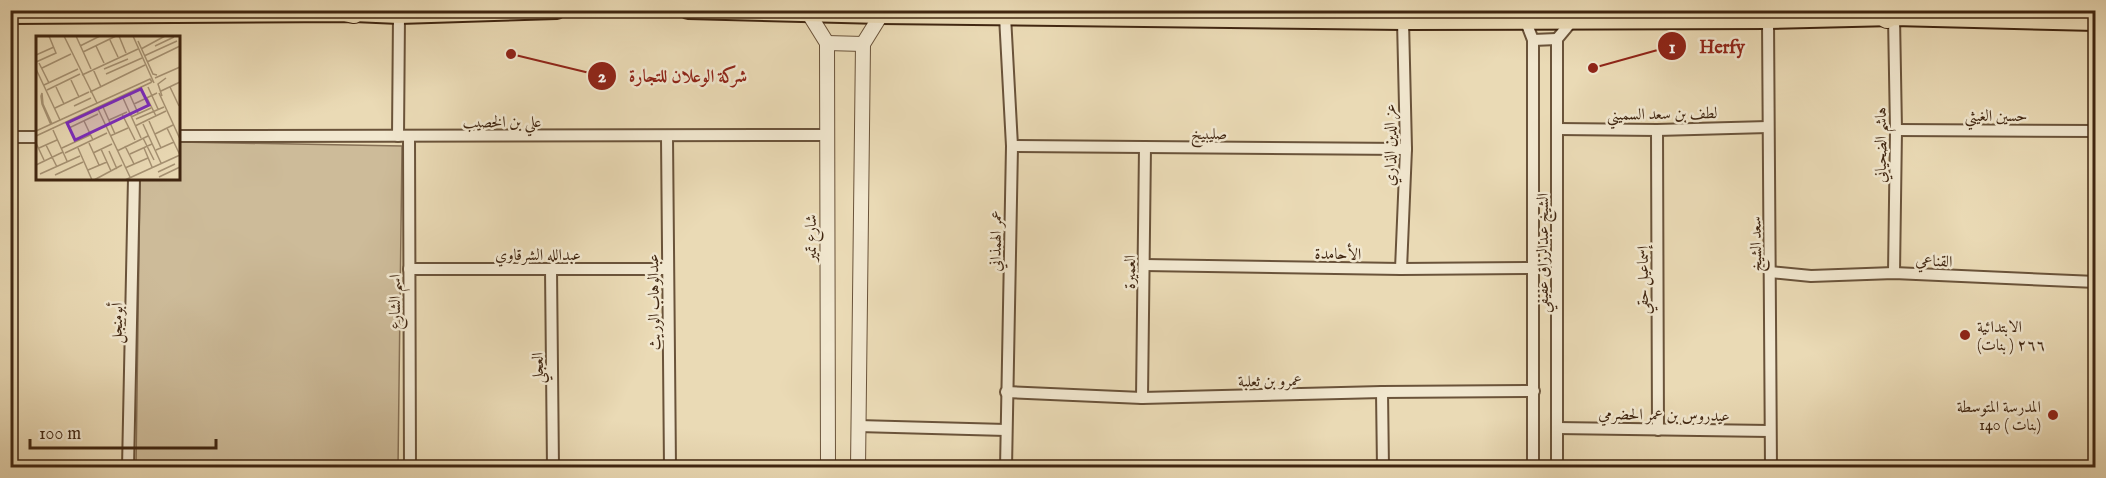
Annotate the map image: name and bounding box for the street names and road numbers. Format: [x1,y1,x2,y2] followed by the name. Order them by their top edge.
[1381,104,1402,186] street label: عز الدين الذاري
[1606,104,1718,130] street label: لطف بن سعد السميني
[1872,107,1897,183] street label: هاشم الضحياني
[1965,107,2027,131] street label: حسين الغيثي
[463,113,541,137] street label: علي بن الخصيب
[1191,125,1227,148] street label: صليبيخ
[1534,193,1558,313] street label: الشيخ عبدالرزاق عفيفي
[986,210,1009,272] street label: عمر الهمذاني
[802,214,824,264] street label: شارع تمير
[1747,216,1770,272] street label: سعد الشيخ
[1314,242,1362,265] street label: الأحامدة
[1634,244,1658,314] street label: إسماعيل حقي
[495,246,581,267] street label: عبدالله الشرقاوي
[1915,251,1953,274] street label: القناعي
[644,253,666,350] street label: عبدالوهاب الوريث
[1121,255,1141,289] street label: العميرة
[386,274,411,330] street label: اسم الشارع
[105,302,128,344] street label: أبومنجل
[529,352,553,384] street label: العجلي
[1238,371,1302,393] street label: عمرو بن ثعلبة
[1598,405,1730,428] street label: عيدروس بن عمر الحضرمي

